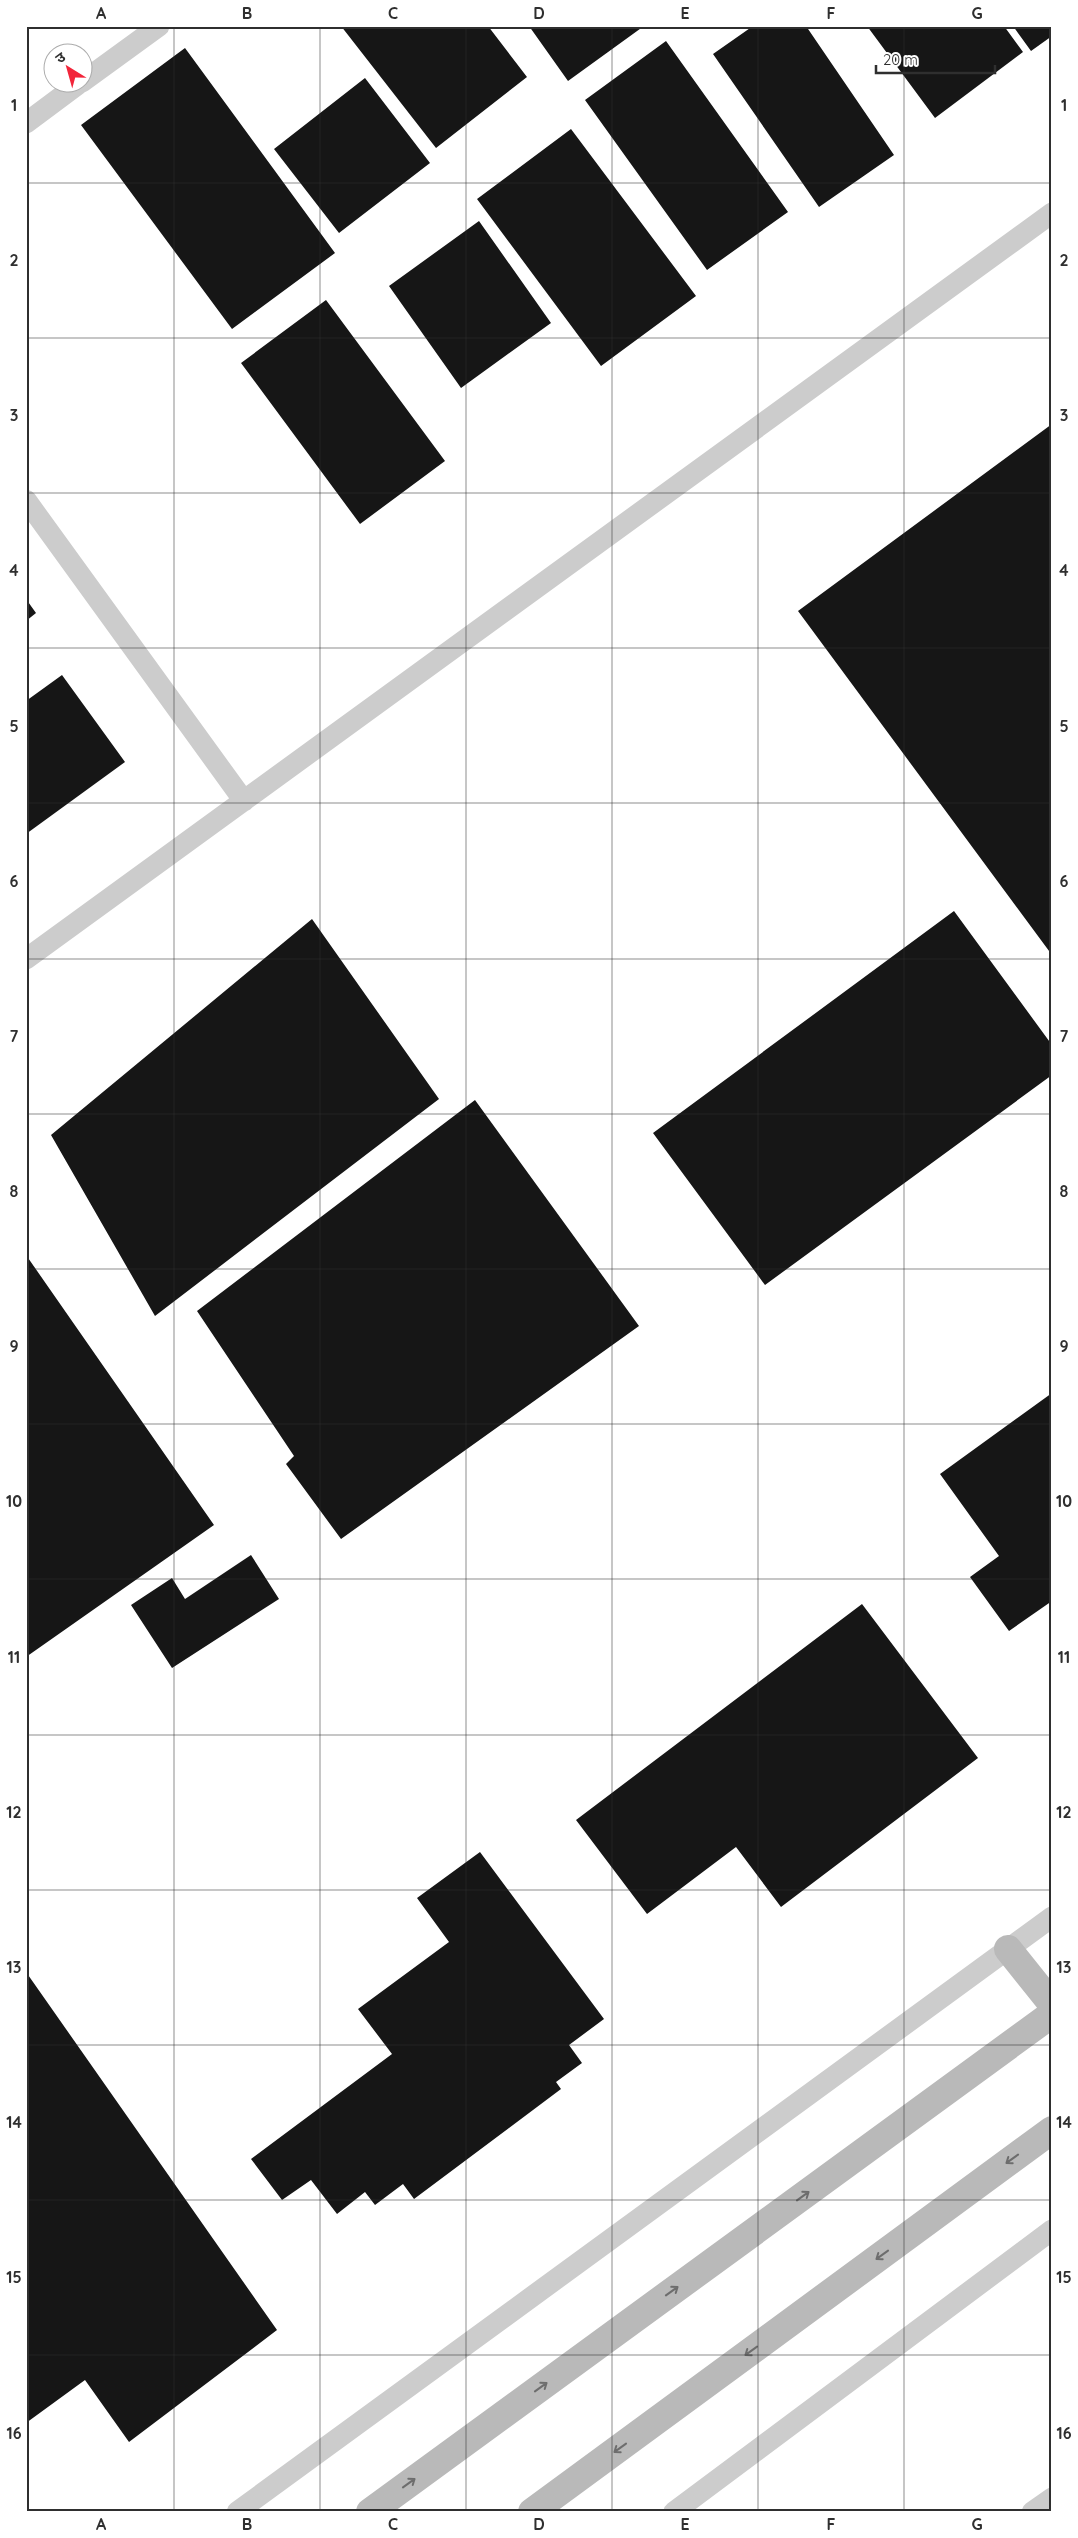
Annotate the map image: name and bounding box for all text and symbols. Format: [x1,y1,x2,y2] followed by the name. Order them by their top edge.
[96,3,107,23] text: A
[242,3,252,23] text: B
[388,3,398,23] text: C
[533,3,545,23] text: D
[680,3,690,23] text: E
[827,3,836,23] text: F
[971,3,983,23] text: G
[42,42,92,92] north arrow
[876,42,994,74] scale bar
[51,47,70,67] text: उ
[883,50,918,69] text: 20 m
[11,95,17,115] text: 1
[1061,95,1067,115] text: 1
[9,250,19,270] text: 2
[1059,250,1069,270] text: 2
[10,405,18,425] text: 3
[1060,405,1068,425] text: 3
[9,560,19,580] text: 4
[1059,560,1069,580] text: 4
[9,716,19,736] text: 5
[1059,716,1069,736] text: 5
[10,871,19,891] text: 6
[1060,871,1069,891] text: 6
[10,1026,19,1046] text: 7
[1060,1026,1069,1046] text: 7
[10,1181,19,1201] text: 8
[1060,1181,1069,1201] text: 8
[9,1336,19,1356] text: 9
[1059,1336,1069,1356] text: 9
[6,1491,22,1511] text: 10
[1056,1491,1072,1511] text: 10
[8,1647,20,1667] text: 11
[1058,1647,1070,1667] text: 11
[6,1802,22,1822] text: 12
[1056,1802,1072,1822] text: 12
[7,1957,21,1977] text: 13
[1057,1957,1071,1977] text: 13
[6,2112,22,2132] text: 14
[1056,2112,1072,2132] text: 14
[1006,2154,1020,2164] one-way arrow
[796,2190,809,2201] one-way arrow
[875,2250,889,2260] one-way arrow
[6,2267,22,2287] text: 15
[1056,2267,1072,2287] text: 15
[665,2286,679,2296] one-way arrow
[744,2346,758,2357] one-way arrow
[534,2382,548,2392] one-way arrow
[6,2423,22,2443] text: 16
[1056,2423,1072,2443] text: 16
[614,2442,627,2453] one-way arrow
[402,2478,416,2488] one-way arrow
[96,2514,107,2534] text: A
[242,2514,252,2534] text: B
[388,2514,398,2534] text: C
[533,2514,545,2534] text: D
[680,2514,690,2534] text: E
[827,2514,836,2534] text: F
[971,2514,983,2534] text: G

